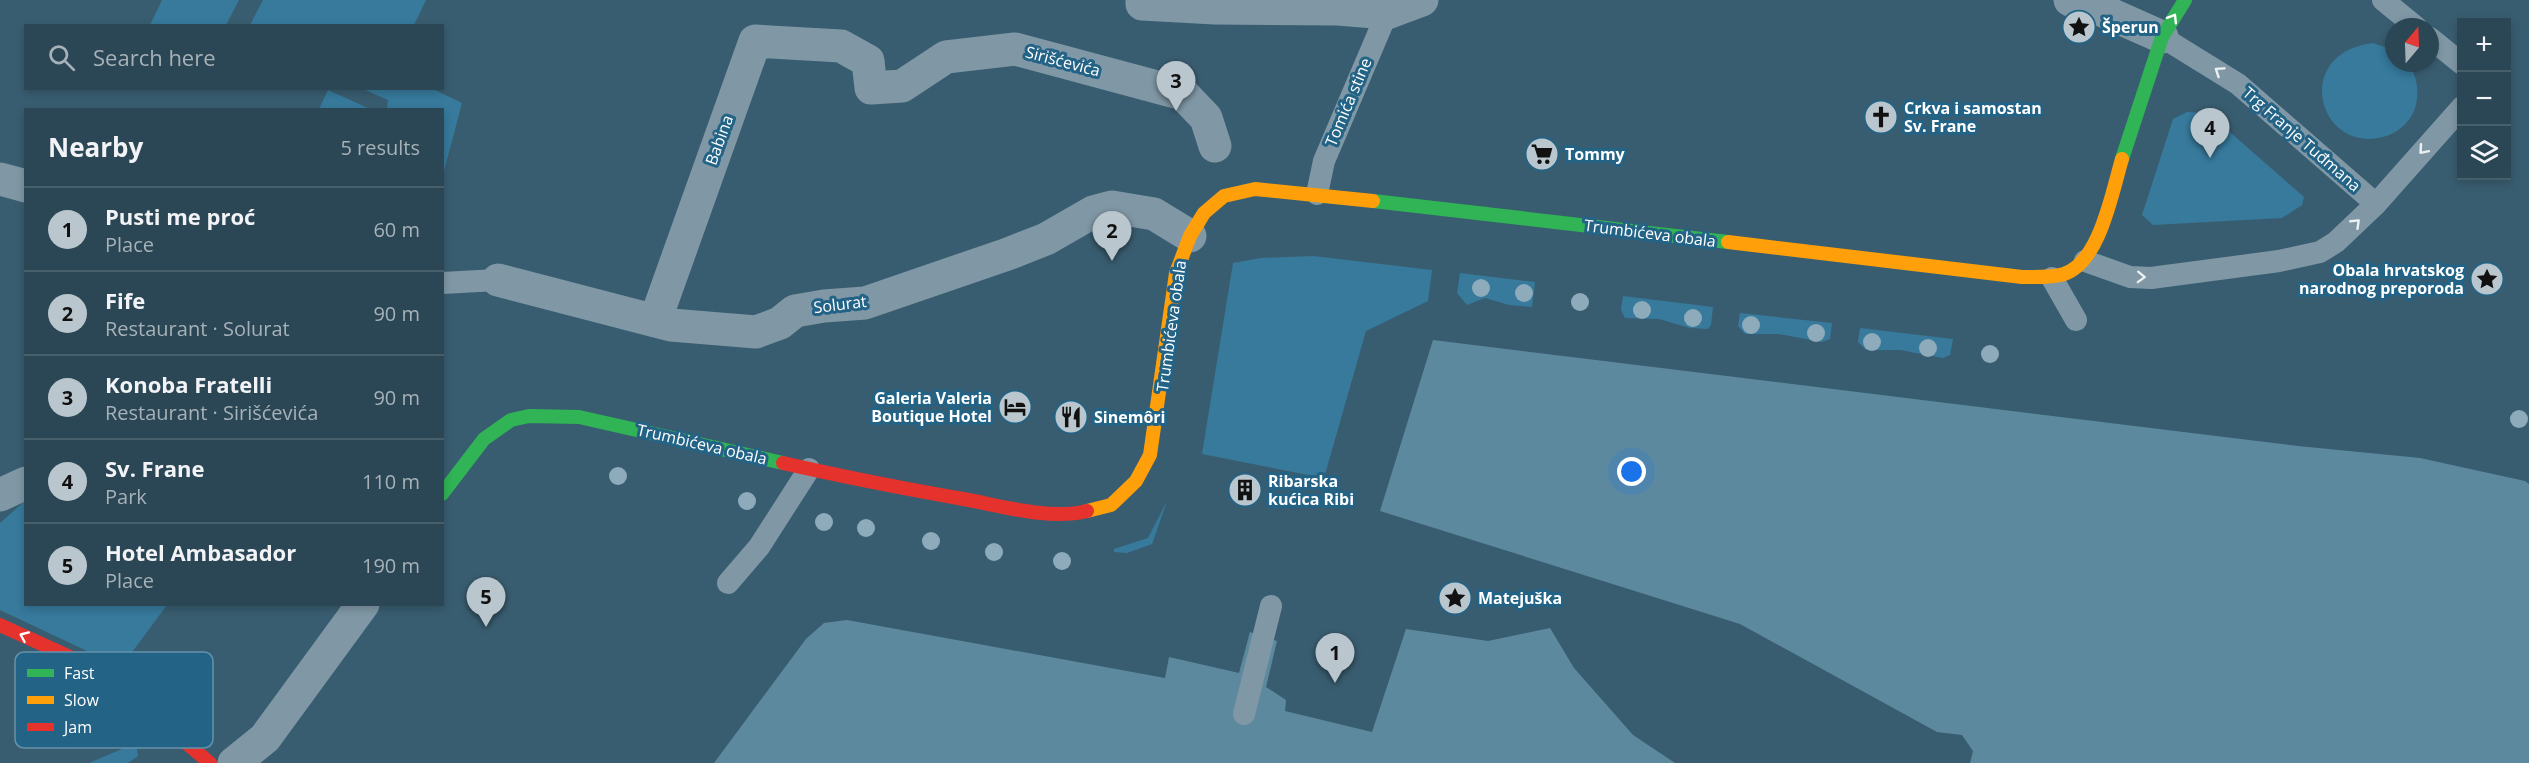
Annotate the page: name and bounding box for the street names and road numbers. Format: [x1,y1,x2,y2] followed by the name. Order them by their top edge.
[1023,41,1103,81] street label: Sirišćevića
[1319,54,1377,150] street label: Tomića stine
[2238,82,2366,196] street label: Trg Franje Tuđmana
[700,112,738,168] street label: Babina
[1583,214,1717,252] street label: Trumbićeva obala
[1151,259,1191,393] street label: Trumbićeva obala
[812,290,868,318] street label: Solurat
[635,418,769,470] street label: Trumbićeva obala

